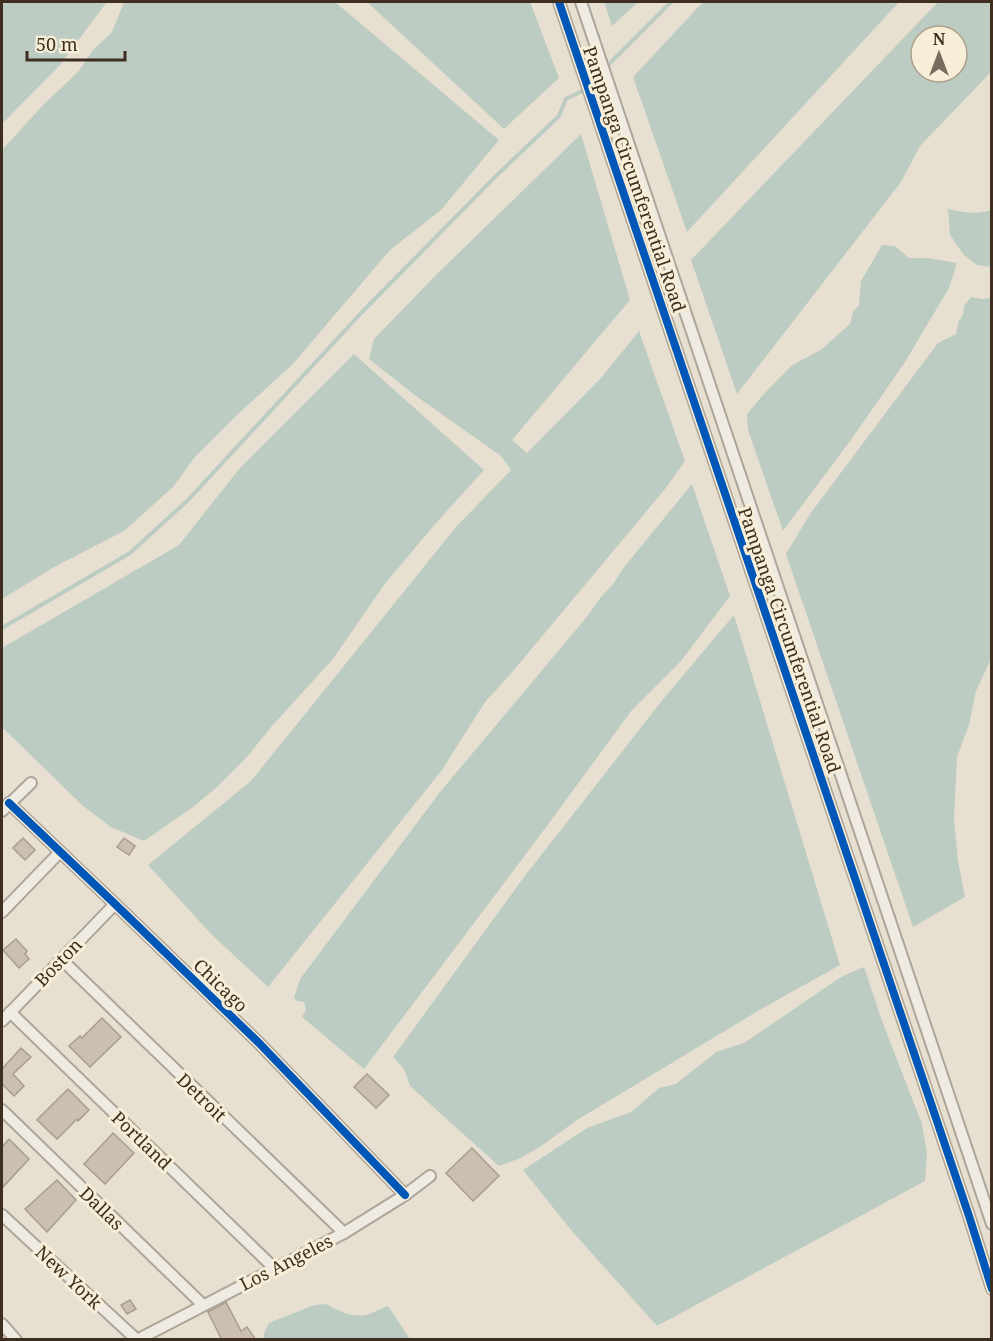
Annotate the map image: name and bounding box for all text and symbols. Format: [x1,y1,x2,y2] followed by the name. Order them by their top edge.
[27,24,124,62] scale bar
[909,24,969,84] north arrow
[933,28,946,50] text: N
[36,32,78,56] text: 50 m
[578,43,692,315] street label: Pampanga Circumferential Road
[733,504,847,776] street label: Pampanga Circumferential Road
[29,932,87,991] street label: Boston
[188,953,254,1017] street label: Chicago
[172,1068,232,1126] street label: Detroit
[107,1106,177,1174] street label: Portland
[75,1181,129,1235] street label: Dallas
[235,1228,337,1296] street label: Los Angeles
[30,1240,108,1314] street label: New York

